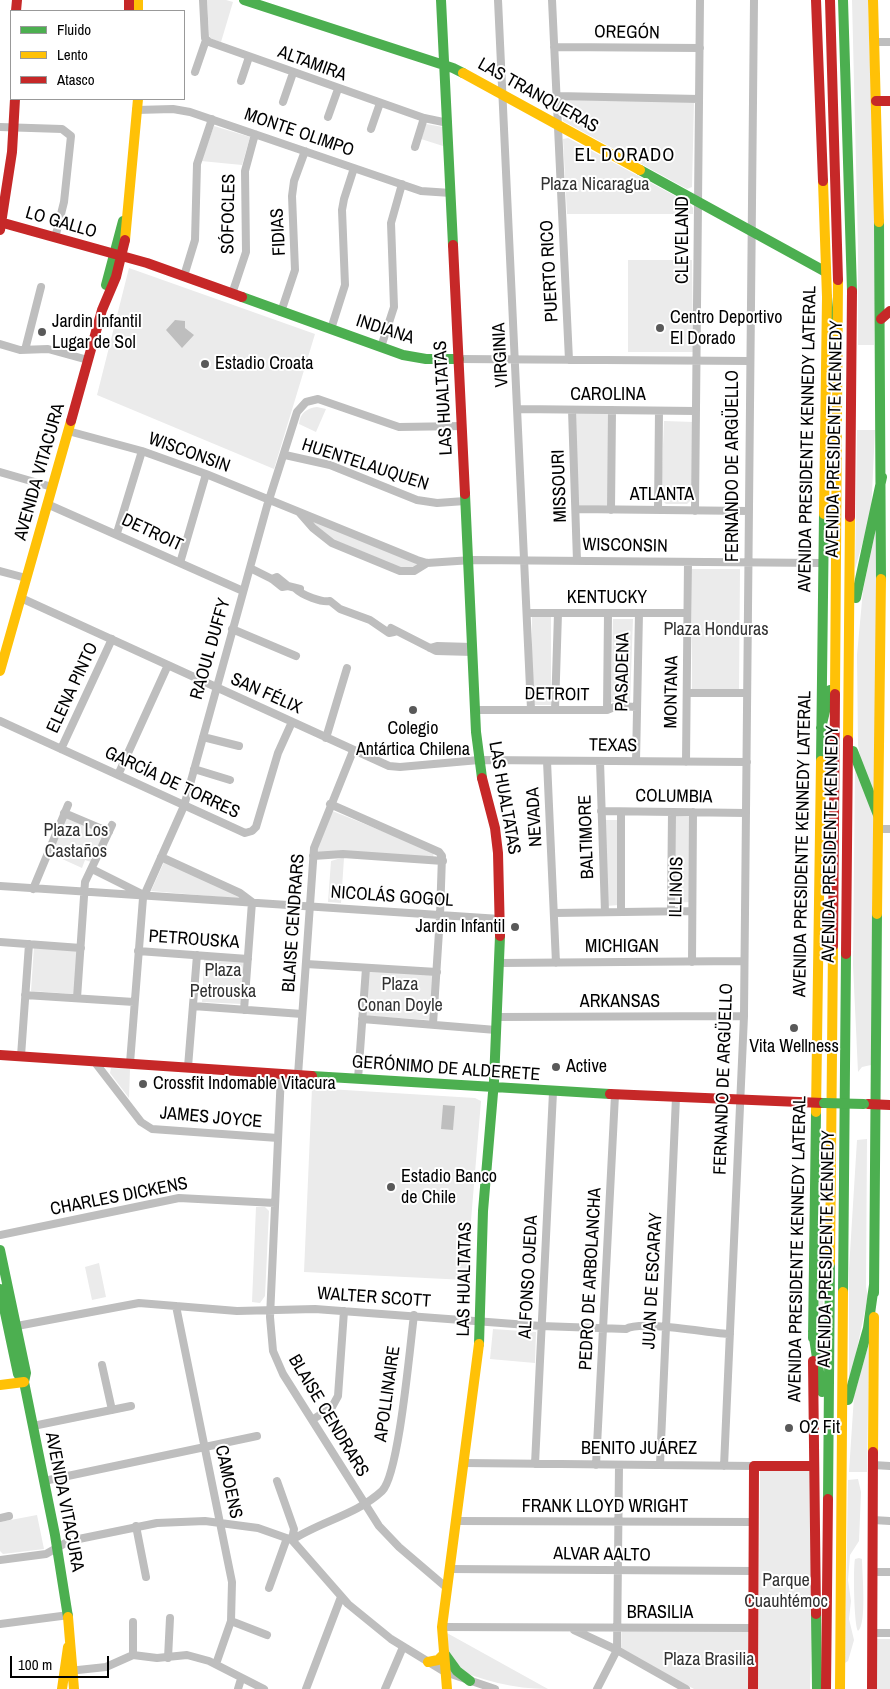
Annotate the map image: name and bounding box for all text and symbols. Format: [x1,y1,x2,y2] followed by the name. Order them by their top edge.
[10,10,185,100] legend
[57,19,91,40] text: Fluido
[594,22,660,44] street label: OREGÓN
[275,42,349,86] street label: ALTAMIRA
[57,44,88,65] text: Lento
[474,54,602,138] street label: LAS TRANQUERAS
[57,69,95,90] text: Atasco
[241,104,357,162] street label: MONTE OLIMPO
[573,145,677,167] district label: EL DORADO
[218,174,240,254] street label: SÓFOCLES
[540,174,650,196] park label: Plaza Nicaragua
[672,196,694,284] street label: CLEVELAND
[23,203,99,243] street label: LO GALLO
[267,208,291,256] street label: FIDIAS
[537,220,563,322] street label: PUERTO RICO
[795,286,821,592] street label: AVENIDA PRESIDENTE KENNEDY LATERAL
[670,307,782,350] place label: Centro Deportivo El Dorado
[353,310,417,350] street label: INDIANA
[52,311,141,354] place label: Jardin Infantil Lugar de Sol
[822,320,848,558] street label: AVENIDA PRESIDENTE KENNEDY
[489,322,513,388] street label: VIRGINIA
[654,322,666,334] marker: Centro Deportivo El Dorado
[36,326,48,338] marker: Jardin Infantil Lugar de Sol
[430,340,458,456] street label: LAS HUALTATAS
[215,353,313,375] place label: Estadio Croata
[199,358,211,370] marker: Estadio Croata
[722,370,744,562] street label: FERNANDO DE ARGÜELLO
[570,384,646,406] street label: CAROLINA
[10,401,70,543] street label: AVENIDA VITACURA
[145,428,233,478] street label: WISCONSIN
[299,434,431,496] street label: HUENTELAUQUEN
[548,449,572,523] street label: MISSOURI
[630,484,694,506] street label: ATLANTA
[118,510,186,556] street label: DETROIT
[582,534,668,558] street label: WISCONSIN
[567,587,647,609] street label: KENTUCKY
[186,596,236,702] street label: RAOUL DUFFY
[663,619,769,641] park label: Plaza Honduras
[612,632,634,712] street label: PASADENA
[43,639,103,737] street label: ELENA PINTO
[661,655,683,729] street label: MONTANA
[227,669,305,719] street label: SAN FÉLIX
[524,684,590,706] street label: DETROIT
[790,691,816,997] street label: AVENIDA PRESIDENTE KENNEDY LATERAL
[407,704,419,716] marker: Colegio Antártica Chilena
[356,718,470,761] place label: Colegio Antártica Chilena
[818,725,844,963] street label: AVENIDA PRESIDENTE KENNEDY
[589,735,637,757] street label: TEXAS
[483,740,525,856] street label: LAS HUALTATAS
[101,742,243,824] street label: GARCÍA DE TORRES
[635,786,713,808] street label: COLUMBIA
[523,787,547,847] street label: NEVADA
[575,795,599,879] street label: BALTIMORE
[44,820,108,862] park label: Plaza Los Castaños
[278,853,310,993] street label: BLAISE CENDRARS
[666,856,688,918] street label: ILLINOIS
[330,882,454,912] street label: NICOLÁS GOGOL
[416,916,505,938] place label: Jardin Infantil
[509,921,521,933] marker: Jardin Infantil
[148,926,240,954] street label: PETROUSKA
[585,936,659,958] street label: MICHIGAN
[190,960,256,1002] park label: Plaza Petrouska
[357,974,443,1016] park label: Plaza Conan Doyle
[710,983,738,1175] street label: FERNANDO DE ARGÜELLO
[580,991,660,1013] street label: ARKANSAS
[788,1022,800,1034] marker: Vita Wellness
[749,1036,839,1058] place label: Vita Wellness
[351,1052,541,1086] street label: GERÓNIMO DE ALDERETE
[566,1056,607,1078] place label: Active
[550,1061,562,1073] marker: Active
[153,1073,336,1095] place label: Crossfit Indomable Vitacura
[137,1078,149,1090] marker: Crossfit Indomable Vitacura
[785,1096,811,1402] street label: AVENIDA PRESIDENTE KENNEDY LATERAL
[159,1103,263,1133] street label: JAMES JOYCE
[814,1130,840,1368] street label: AVENIDA PRESIDENTE KENNEDY
[401,1166,497,1208] place label: Estadio Banco de Chile
[49,1173,189,1221] street label: CHARLES DICKENS
[385,1181,397,1193] marker: Estadio Banco de Chile
[575,1187,607,1371] street label: PEDRO DE ARBOLANCHA
[639,1212,667,1350] street label: JUAN DE ESCARAY
[515,1215,543,1339] street label: ALFONSO OJEDA
[453,1222,477,1336] street label: LAS HUALTATAS
[316,1283,432,1313] street label: WALTER SCOTT
[371,1345,405,1443] street label: APOLLINAIRE
[283,1351,373,1481] street label: BLAISE CENDRARS
[799,1417,840,1439] place label: O2 Fit
[783,1422,795,1434] marker: O2 Fit
[40,1431,88,1573] street label: AVENIDA VITACURA
[581,1438,697,1460] street label: BENITO JUÁREZ
[210,1443,246,1521] street label: CAMOENS
[522,1496,688,1518] street label: FRANK LLOYD WRIGHT
[553,1543,651,1567] street label: ALVAR AALTO
[744,1570,828,1612] park label: Parque Cuauhtémoc
[627,1602,693,1624] street label: BRASILIA
[12,1646,111,1678] scale bar
[663,1649,755,1671] park label: Plaza Brasilia
[18,1654,52,1675] text: 100 m

